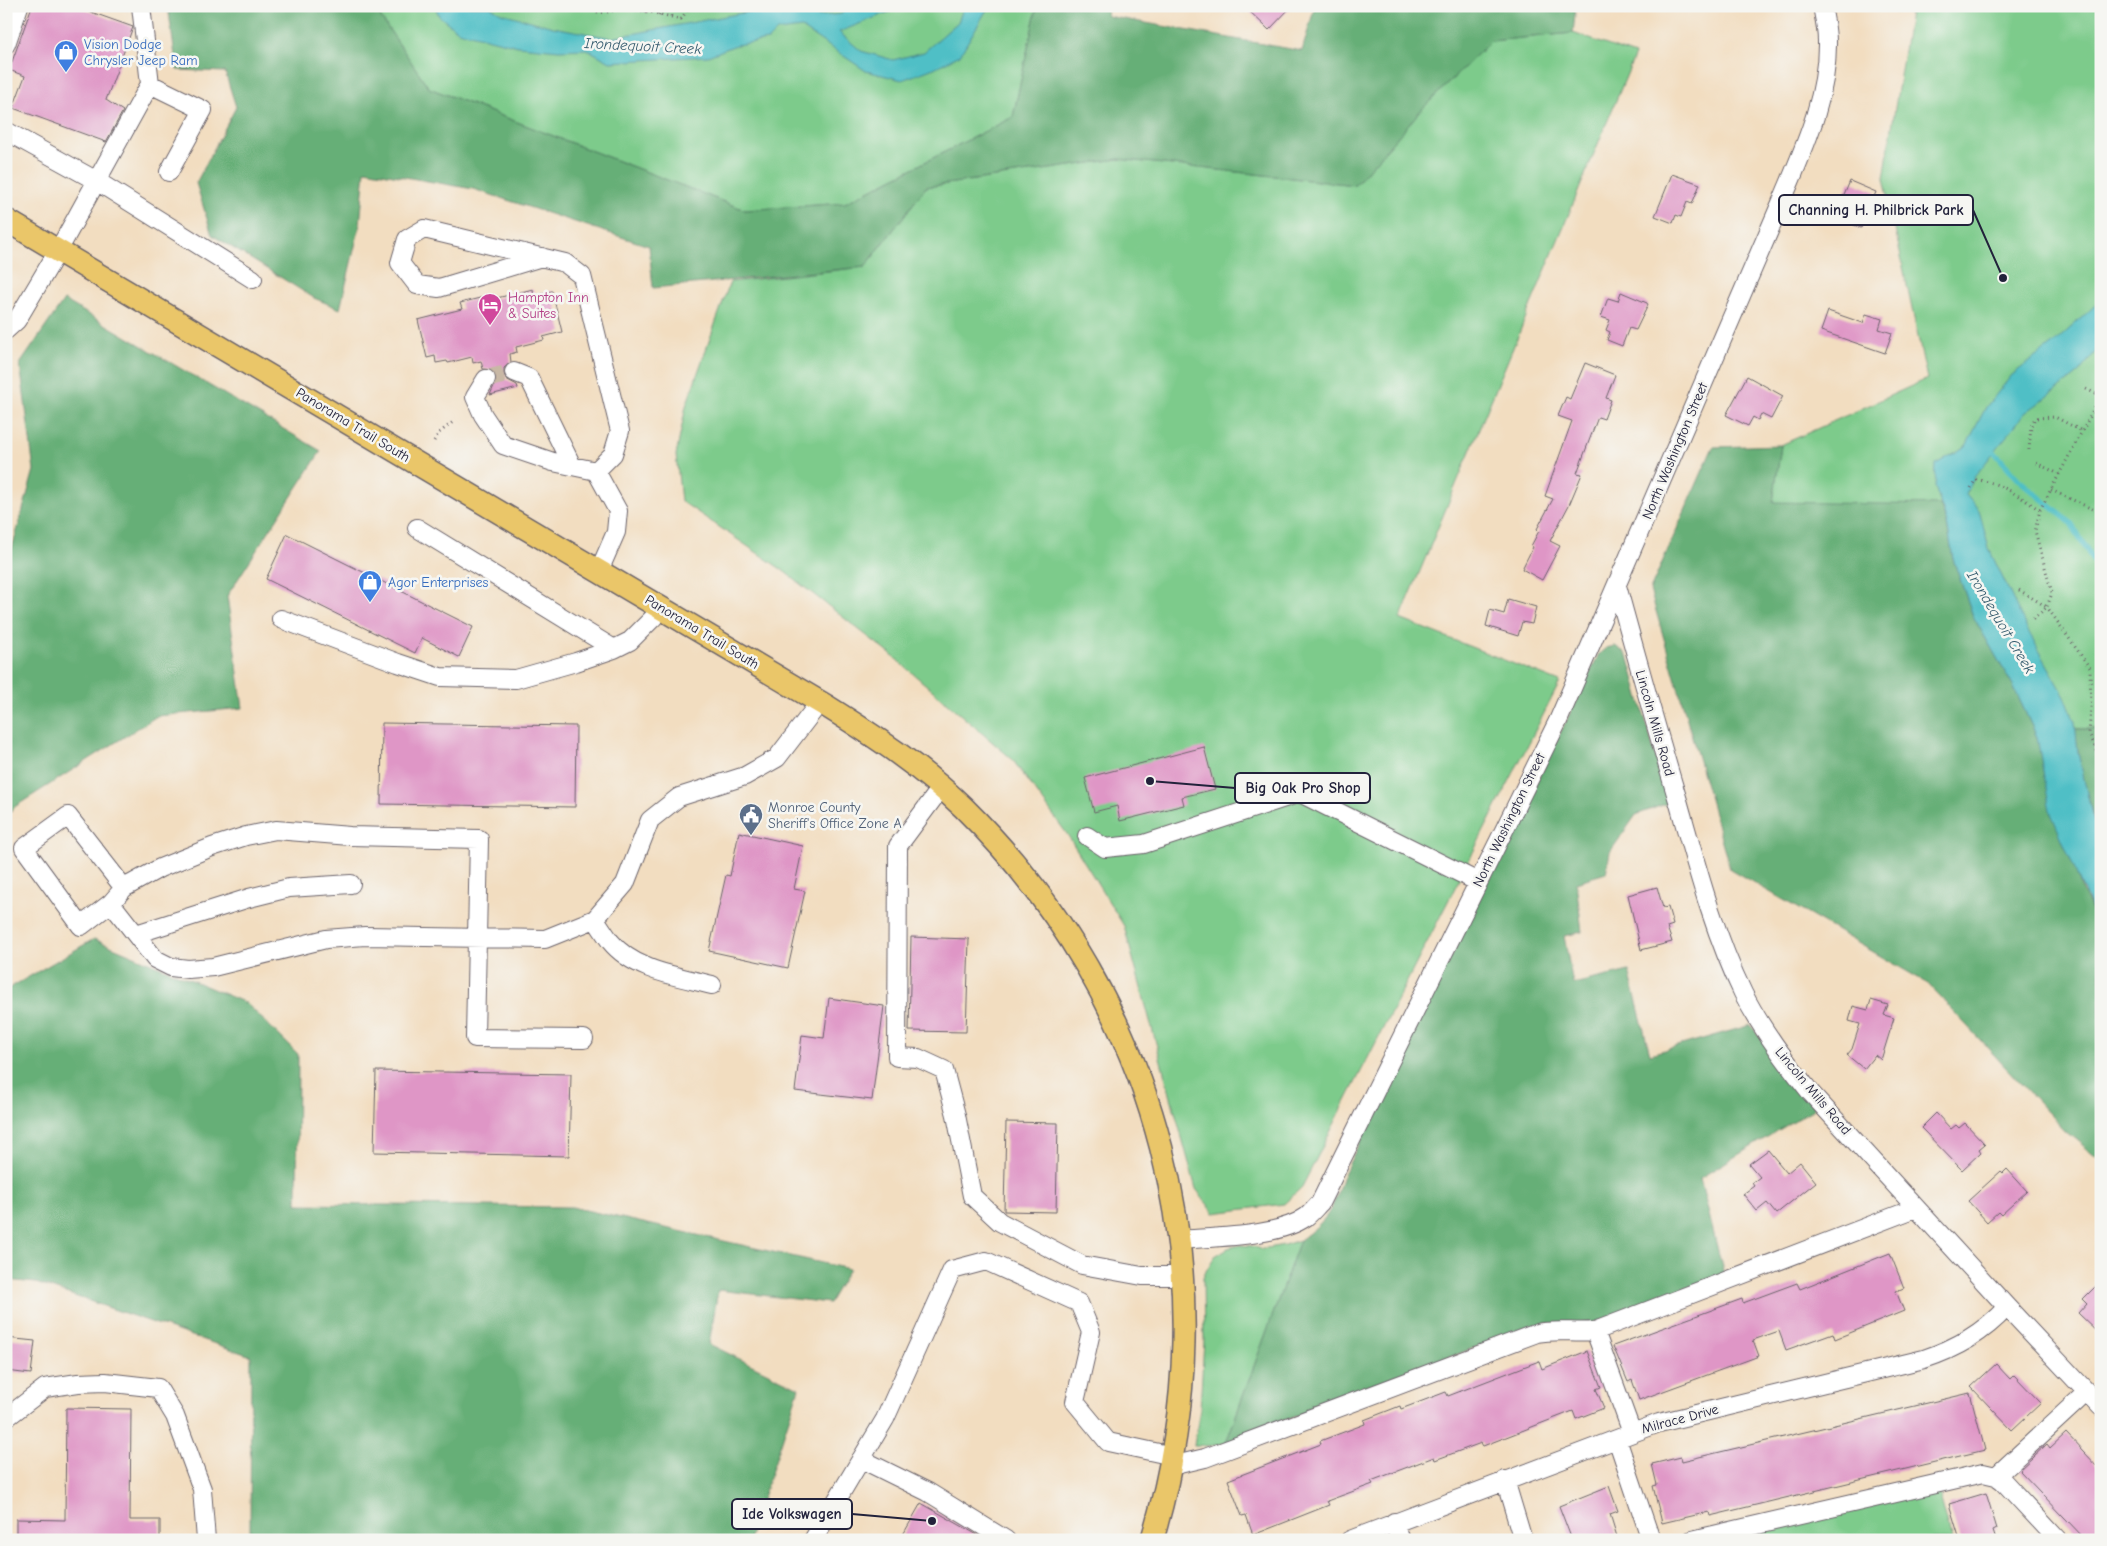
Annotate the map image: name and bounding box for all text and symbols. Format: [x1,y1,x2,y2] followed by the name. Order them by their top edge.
[583,34,703,58] water label: Irondequoit Creek
[84,36,198,69] place label: Vision Dodge Chrysler Jeep Ram
[53,39,79,73] shop icon: Vision Dodge Chrysler Jeep Ram
[1779,195,1973,225] callout: Channing H. Philbrick Park
[1789,201,1964,219] text: Channing H. Philbrick Park
[508,289,589,322] place label: Hampton Inn & Suites
[477,292,503,326] hotel icon: Hampton Inn & Suites
[1638,379,1712,522] street label: North Washington Street
[293,384,413,466] street label: Panorama Trail South
[1963,566,2039,677] water label: Irondequoit Creek
[357,569,383,603] shop icon: Agor Enterprises
[388,574,489,591] place label: Agor Enterprises
[642,591,762,673] street label: Panorama Trail South
[1632,668,1678,778] street label: Lincoln Mills Road
[1469,749,1549,890] street label: North Washington Street
[1235,773,1370,803] callout: Big Oak Pro Shop
[1245,779,1361,797] text: Big Oak Pro Shop
[768,799,902,832] place label: Monroe County Sheriff's Office Zone A
[738,802,764,836] public building icon: Monroe County Sheriff's Office Zone A
[1771,1044,1855,1138] street label: Lincoln Mills Road
[1640,1401,1720,1437] street label: Milrace Drive
[732,1499,852,1529] callout: Ide Volkswagen
[742,1505,842,1523] text: Ide Volkswagen

